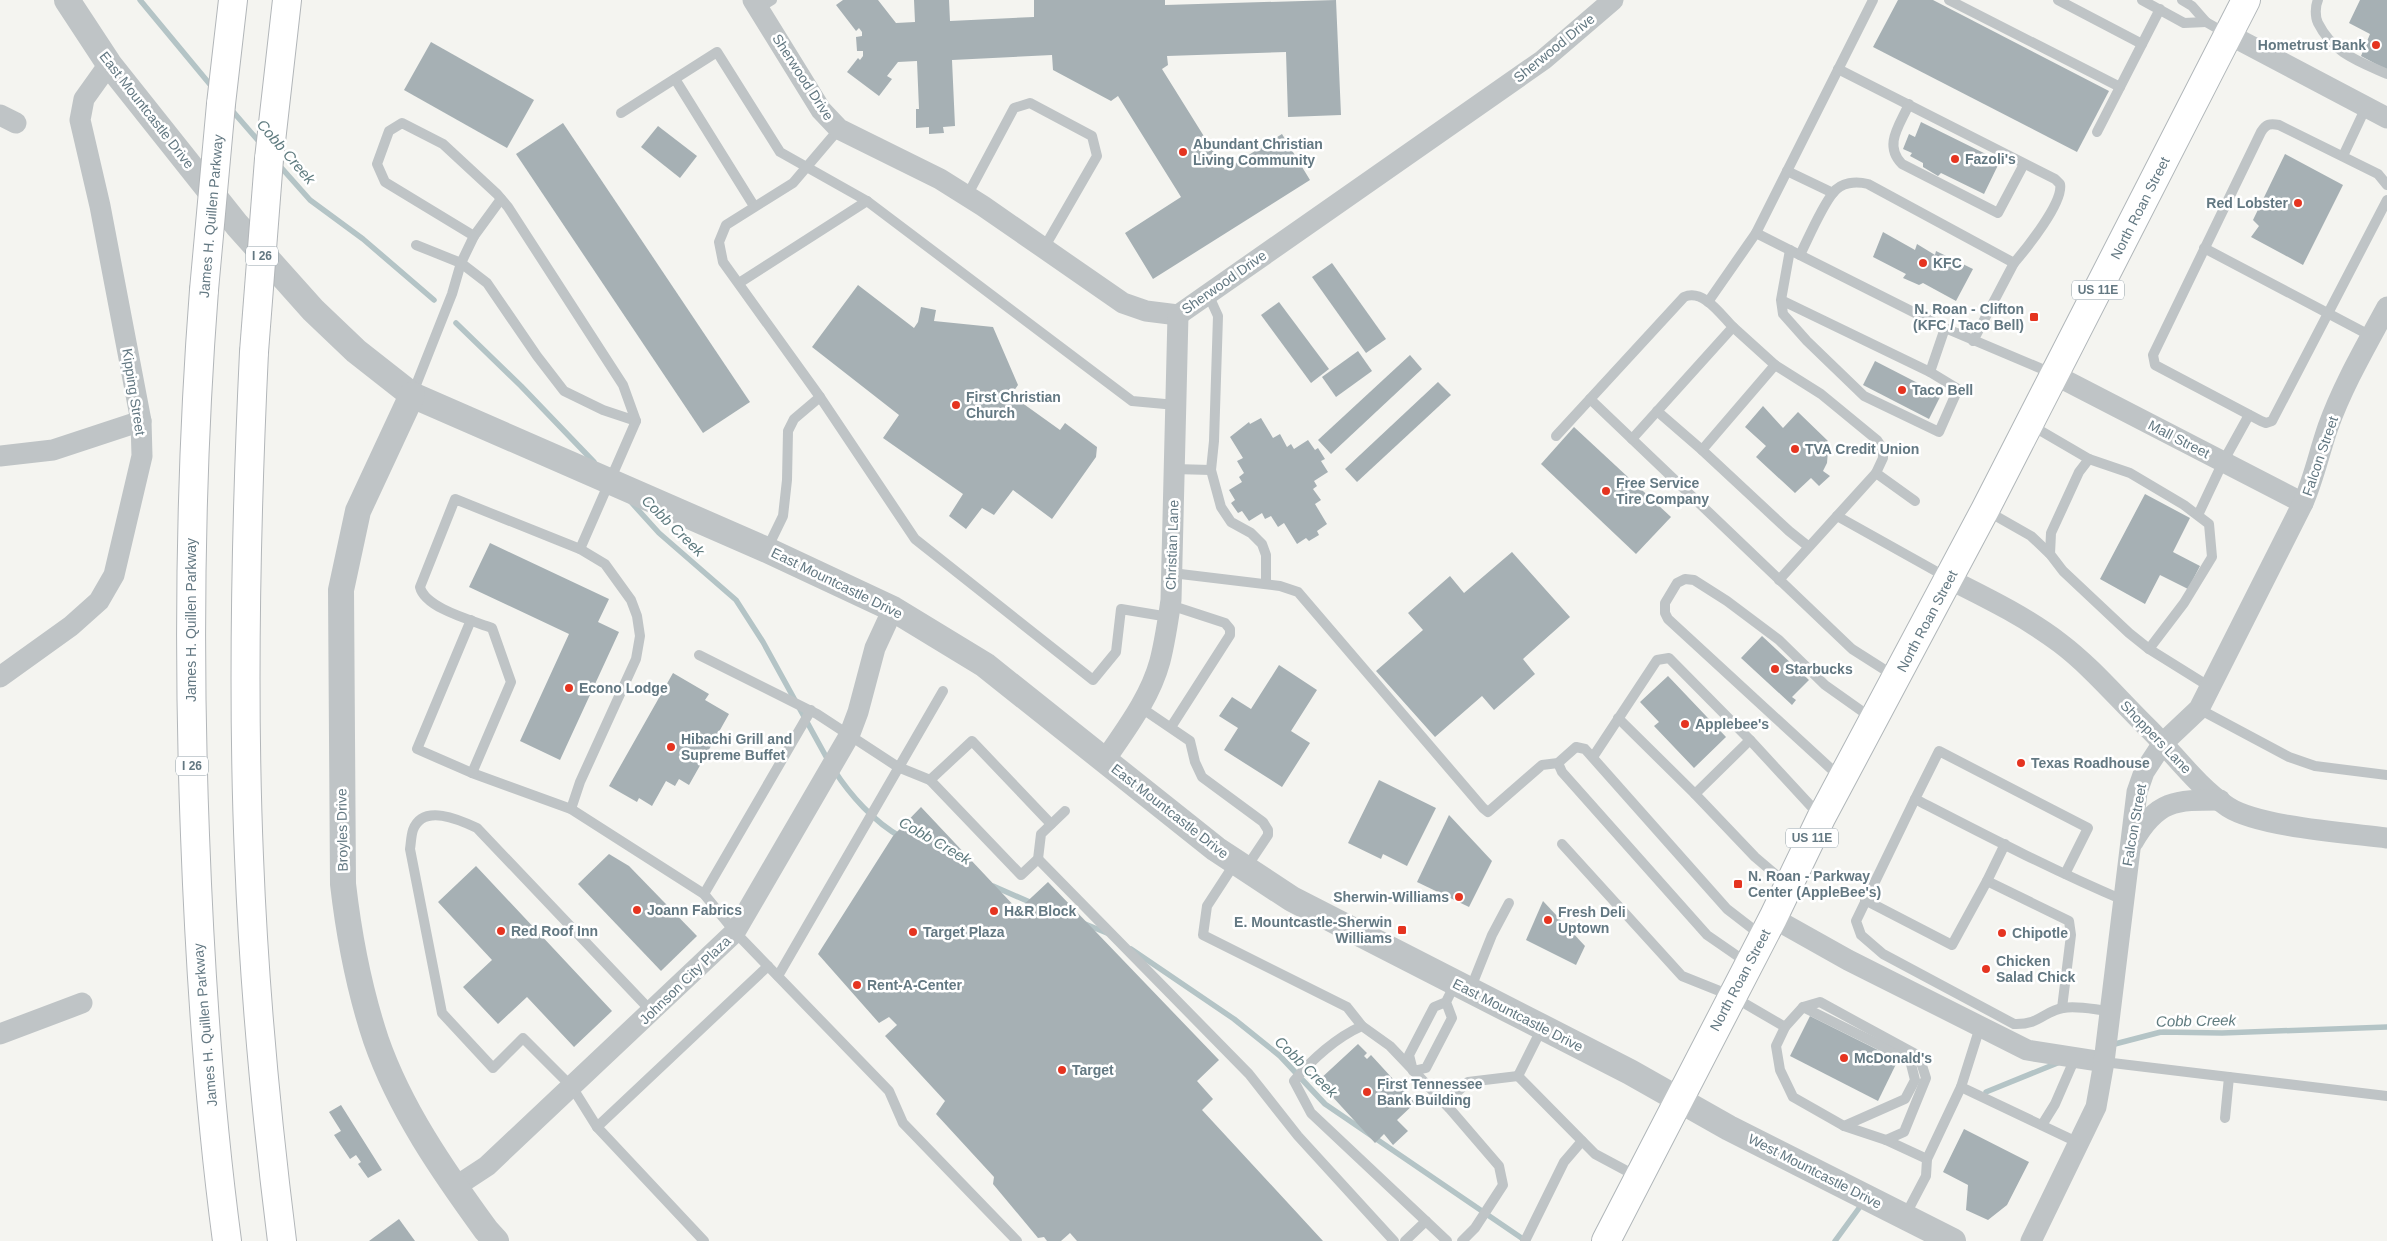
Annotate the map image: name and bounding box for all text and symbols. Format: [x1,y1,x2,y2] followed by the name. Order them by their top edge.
[1510,10,1598,86] street label: Sherwood Drive
[769,31,837,123] street label: Sherwood Drive
[2258,37,2366,53] place label: Hometrust Bank
[2370,39,2382,51] marker: Hometrust Bank
[96,48,198,172] street label: East Mountcastle Drive
[254,116,320,189] water label: Cobb Creek
[196,134,226,298] street label: James H. Quillen Parkway
[1193,136,1323,168] place label: Abundant Christian Living Community
[1177,146,1189,158] marker: Abundant Christian Living Community
[1965,151,2016,167] place label: Fazoli's
[1949,153,1961,165] marker: Fazoli's
[2107,154,2173,262] street label: North Roan Street
[2206,195,2289,211] place label: Red Lobster
[2292,197,2304,209] marker: Red Lobster
[246,247,278,266] road number: I 26
[1179,247,1270,317] street label: Sherwood Drive
[1933,255,1962,271] place label: KFC
[1917,257,1929,269] marker: KFC
[2072,280,2124,300] road number: US 11E
[1913,301,2024,333] place label: N. Roan - Clifton (KFC / Taco Bell)
[2028,311,2040,323] marker: N. Roan - Clifton (KFC / Taco Bell)
[119,347,149,437] street label: Kipping Street
[1912,382,1973,398] place label: Taco Bell
[1896,384,1908,396] marker: Taco Bell
[966,389,1061,421] place label: First Christian Church
[950,399,962,411] marker: First Christian Church
[2299,414,2341,498] street label: Falcon Street
[2146,417,2213,461] street label: Mall Street
[1805,441,1919,457] place label: TVA Credit Union
[1789,443,1801,455] marker: TVA Credit Union
[1616,475,1709,507] place label: Free Service Tire Company
[1600,485,1612,497] marker: Free Service Tire Company
[639,492,709,561] water label: Cobb Creek
[1162,499,1182,590] street label: Christian Lane
[183,538,199,702] street label: James H. Quillen Parkway
[769,544,905,622] street label: East Mountcastle Drive
[1893,567,1961,675] street label: North Roan Street
[1785,661,1853,677] place label: Starbucks
[1769,663,1781,675] marker: Starbucks
[579,680,668,696] place label: Econo Lodge
[563,682,575,694] marker: Econo Lodge
[2117,697,2195,777] street label: Shoppers Lane
[1695,716,1769,732] place label: Applebee's
[1679,718,1691,730] marker: Applebee's
[681,731,792,763] place label: Hibachi Grill and Supreme Buffet
[665,741,677,753] marker: Hibachi Grill and Supreme Buffet
[2031,755,2150,771] place label: Texas Roadhouse
[176,756,208,776] road number: I 26
[2015,757,2027,769] marker: Texas Roadhouse
[1108,760,1232,862] street label: East Mountcastle Drive
[2119,783,2149,867] street label: Falcon Street
[333,788,351,872] street label: Broyles Drive
[896,813,975,869] water label: Cobb Creek
[1786,828,1838,848] road number: US 11E
[1748,868,1881,900] place label: N. Roan - Parkway Center (AppleBee's)
[1732,878,1744,890] marker: N. Roan - Parkway Center (AppleBee's)
[1333,889,1449,905] place label: Sherwin-Williams
[1453,891,1465,903] marker: Sherwin-Williams
[647,902,742,918] place label: Joann Fabrics
[1004,903,1077,919] place label: H&R Block
[631,904,643,916] marker: Joann Fabrics
[1558,904,1626,936] place label: Fresh Deli Uptown
[988,905,1000,917] marker: H&R Block
[1234,914,1392,946] place label: E. Mountcastle-Sherwin Williams
[1542,914,1554,926] marker: Fresh Deli Uptown
[511,923,598,939] place label: Red Roof Inn
[923,924,1005,940] place label: Target Plaza
[1396,924,1408,936] marker: E. Mountcastle-Sherwin Williams
[495,925,507,937] marker: Red Roof Inn
[2012,925,2068,941] place label: Chipotle
[907,926,919,938] marker: Target Plaza
[1706,926,1774,1034] street label: North Roan Street
[1996,927,2008,939] marker: Chipotle
[636,932,734,1027] street label: Johnson City Plaza
[190,943,220,1107] street label: James H. Quillen Parkway
[1996,953,2076,985] place label: Chicken Salad Chick
[1980,963,1992,975] marker: Chicken Salad Chick
[1450,975,1586,1055] street label: East Mountcastle Drive
[867,977,962,993] place label: Rent-A-Center
[851,979,863,991] marker: Rent-A-Center
[2156,1011,2238,1030] water label: Cobb Creek
[1272,1033,1342,1102] water label: Cobb Creek
[1854,1050,1932,1066] place label: McDonald's
[1838,1052,1850,1064] marker: McDonald's
[1072,1062,1114,1078] place label: Target
[1056,1064,1068,1076] marker: Target
[1377,1076,1483,1108] place label: First Tennessee Bank Building
[1361,1086,1373,1098] marker: First Tennessee Bank Building
[1746,1130,1885,1212] street label: West Mountcastle Drive

